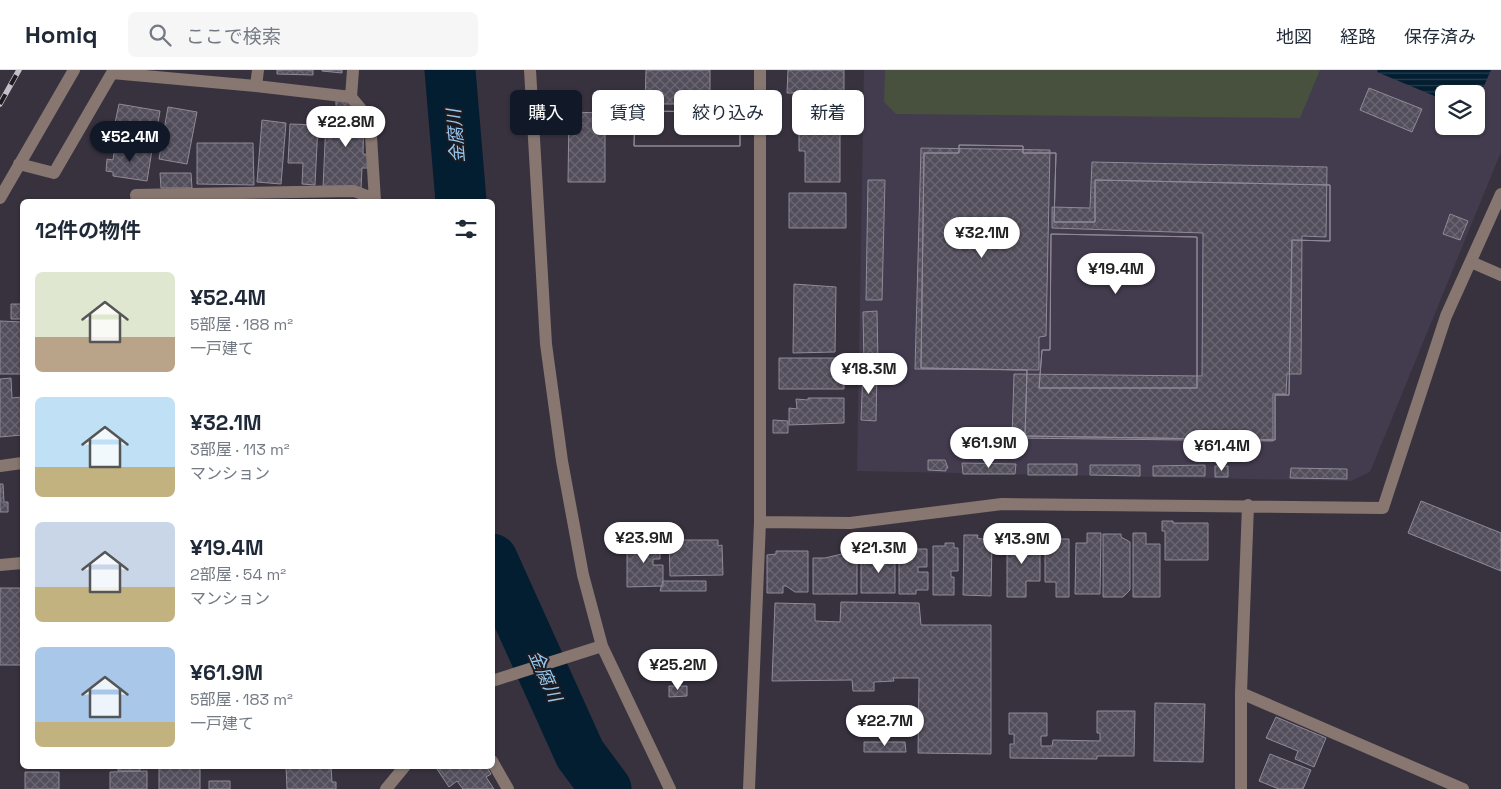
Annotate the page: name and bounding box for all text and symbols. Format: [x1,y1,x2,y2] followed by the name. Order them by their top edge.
[128,12,478,57] search box
[25,19,98,50] text: Homiq
[146,21,174,49] icon: search
[186,24,281,49] text: ここで検索
[1276,25,1312,48] text: 地図
[1340,25,1376,48] text: 経路
[1404,25,1476,48] text: 保存済み
[1435,85,1485,135] map controls
[1435,85,1485,135] button: layers
[510,90,582,135] chip: 購入
[592,90,664,135] chip: 賃貸
[674,90,782,135] chip: 絞り込み
[792,90,864,135] chip: 新着
[305,106,387,148] pin: ¥22.8M
[442,106,469,164] water label: 金腐川
[317,111,375,132] text: ¥22.8M
[89,121,171,163] pin: ¥52.4M
[101,126,159,147] text: ¥52.4M
[452,215,480,243] icon: filters
[941,216,1023,259] pin: ¥32.1M
[35,217,141,244] text: 12件の物件
[955,222,1009,243] text: ¥32.1M
[1075,252,1157,295] pin: ¥19.4M
[1088,258,1144,279] text: ¥19.4M
[190,284,266,311] text: ¥52.4M
[75,292,135,352] icon: home
[190,314,293,335] text: 5部屋 · 188 m²
[190,338,254,359] text: 一戸建て
[828,352,910,395] pin: ¥18.3M
[841,358,897,379] text: ¥18.3M
[190,409,261,436] text: ¥32.1M
[75,417,135,477] icon: home
[948,426,1030,469] pin: ¥61.9M
[1181,430,1263,472] pin: ¥61.4M
[961,432,1017,453] text: ¥61.9M
[1194,435,1250,456] text: ¥61.4M
[190,439,290,460] text: 3部屋 · 113 m²
[190,463,270,484] text: マンション
[603,522,685,564] pin: ¥23.9M
[981,522,1063,565] pin: ¥13.9M
[615,527,673,548] text: ¥23.9M
[994,528,1050,549] text: ¥13.9M
[838,532,920,574] pin: ¥21.3M
[190,534,263,561] text: ¥19.4M
[851,537,907,558] text: ¥21.3M
[75,542,135,602] icon: home
[190,564,286,585] text: 2部屋 · 54 m²
[190,588,270,609] text: マンション
[524,646,568,707] water label: 金腐川
[637,648,719,691] pin: ¥25.2M
[649,654,707,675] text: ¥25.2M
[190,659,263,686] text: ¥61.9M
[75,667,135,727] icon: home
[190,689,293,710] text: 5部屋 · 183 m²
[844,704,926,747] pin: ¥22.7M
[857,710,913,731] text: ¥22.7M
[190,713,254,734] text: 一戸建て

